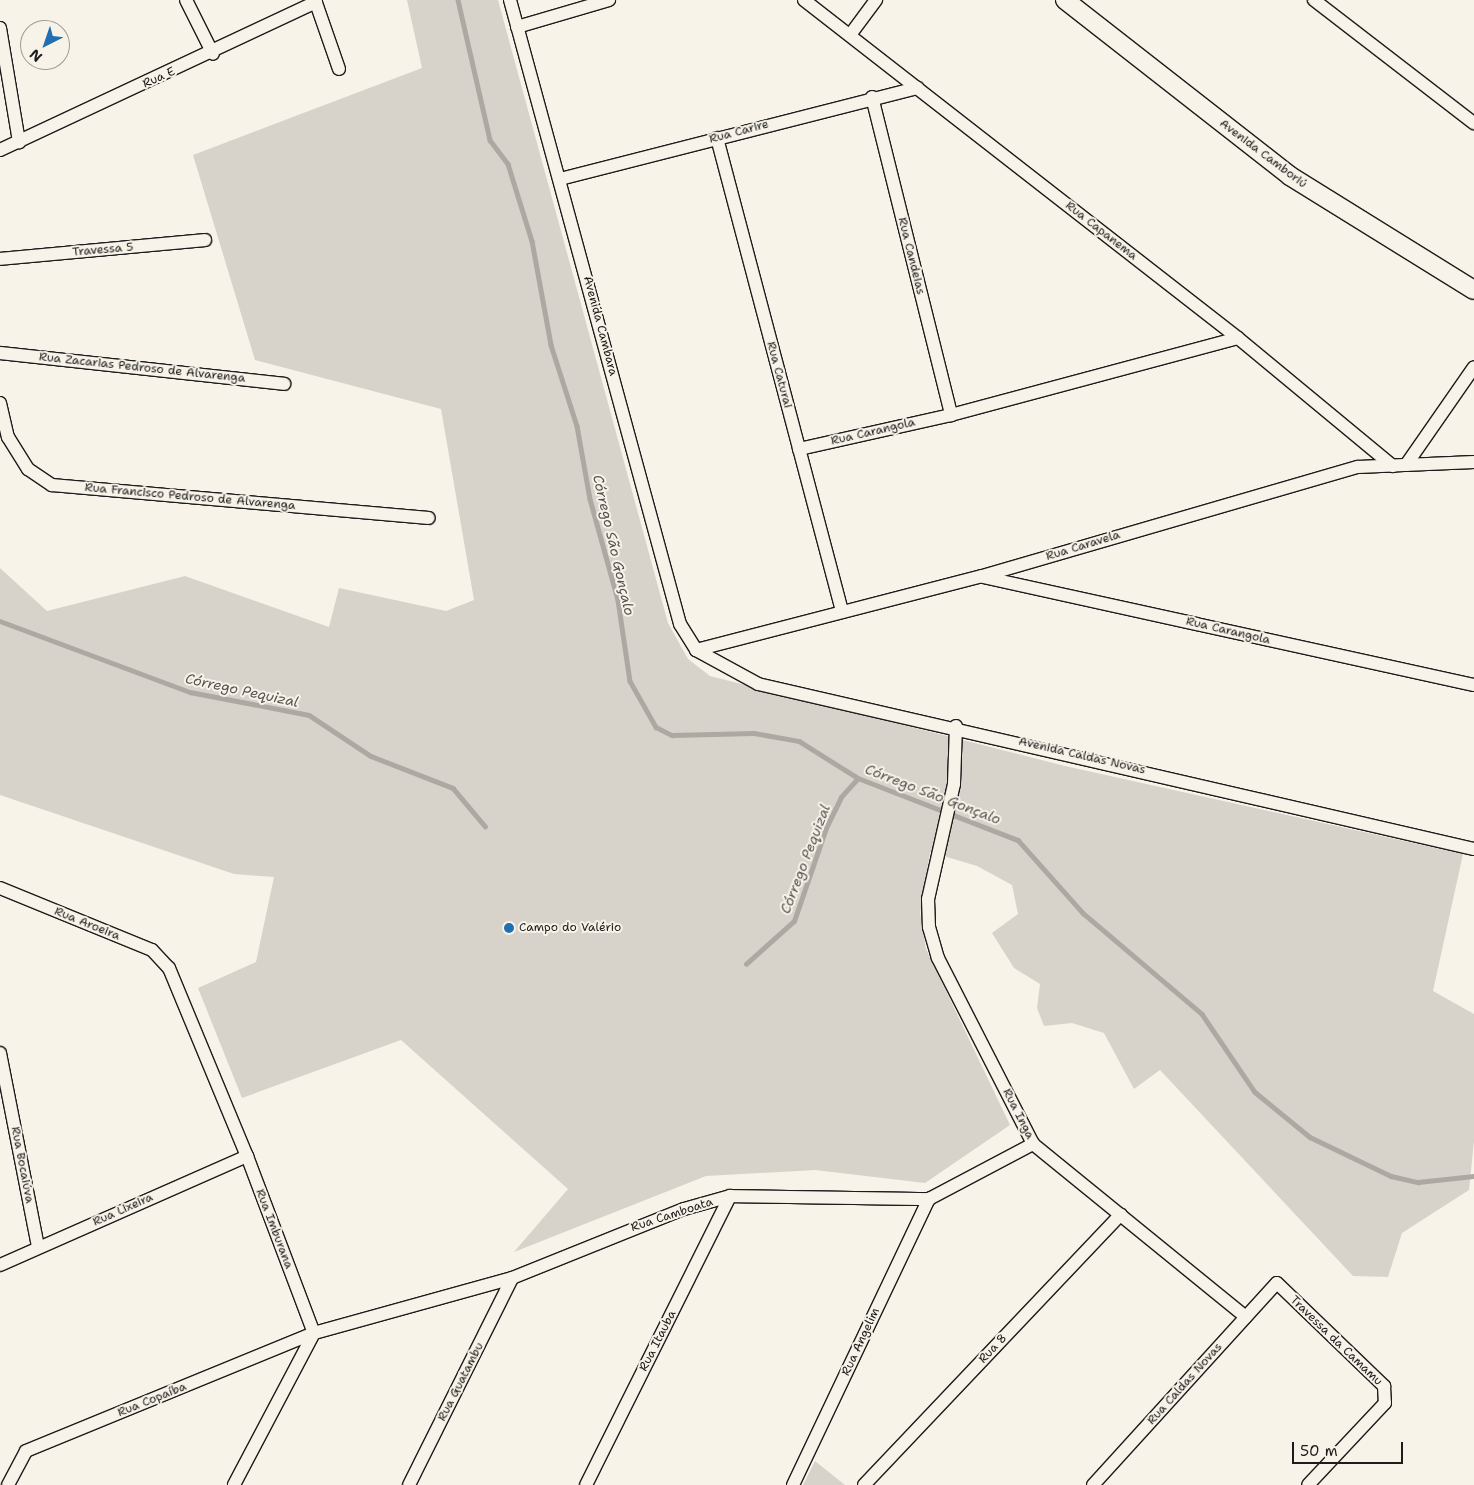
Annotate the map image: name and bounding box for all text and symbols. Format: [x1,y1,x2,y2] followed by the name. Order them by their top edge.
[20,20,70,70] north arrow
[26,45,46,66] text: N
[141,65,177,91] street label: Rua E
[1216,116,1310,192] street label: Avenida Camboriú
[708,117,770,147] street label: Rua Carire
[1062,199,1140,263] street label: Rua Capanema
[894,216,928,296] street label: Rua Candeias
[72,240,134,260] street label: Travessa 5
[580,275,620,377] street label: Avenida Cambara
[763,340,795,410] street label: Rua Caturai
[38,350,246,386] street label: Rua Zacarias Pedroso de Alvarenga
[829,415,917,449] street label: Rua Carangola
[590,473,638,617] water label: Córrego São Gonçalo
[84,481,296,513] street label: Rua Francisco Pedroso de Alvarenga
[1044,528,1122,564] street label: Rua Caravela
[1184,614,1272,648] street label: Rua Carangola
[184,670,300,710] water label: Córrego Pequizal
[1017,734,1147,778] street label: Avenida Caldas Novas
[863,760,1003,828] water label: Córrego São Gonçalo
[776,802,834,916] water label: Córrego Pequizal
[52,904,122,944] street label: Rua Aroeira
[519,921,621,935] place label: Campo do Valério
[503,922,515,934] marker: Campo do Valério
[999,1086,1037,1142] street label: Rua Inga
[8,1125,36,1205] street label: Rua Bocaiúva
[252,1187,296,1271] street label: Rua Imburana
[91,1190,155,1230] street label: Rua Lixeira
[629,1195,715,1235] street label: Rua Camboata
[1287,1293,1385,1389] street label: Travessa da Camamu
[839,1306,883,1378] street label: Rua Angelim
[637,1308,679,1374] street label: Rua Itauba
[976,1331,1010,1367] street label: Rua 8
[435,1340,487,1424] street label: Rua Guatambu
[1144,1340,1226,1428] street label: Rua Caldas Novas
[116,1380,188,1420] street label: Rua Copaíba
[1294,1432,1405,1464] scale bar
[1300,1441,1338,1461] text: 50 m

